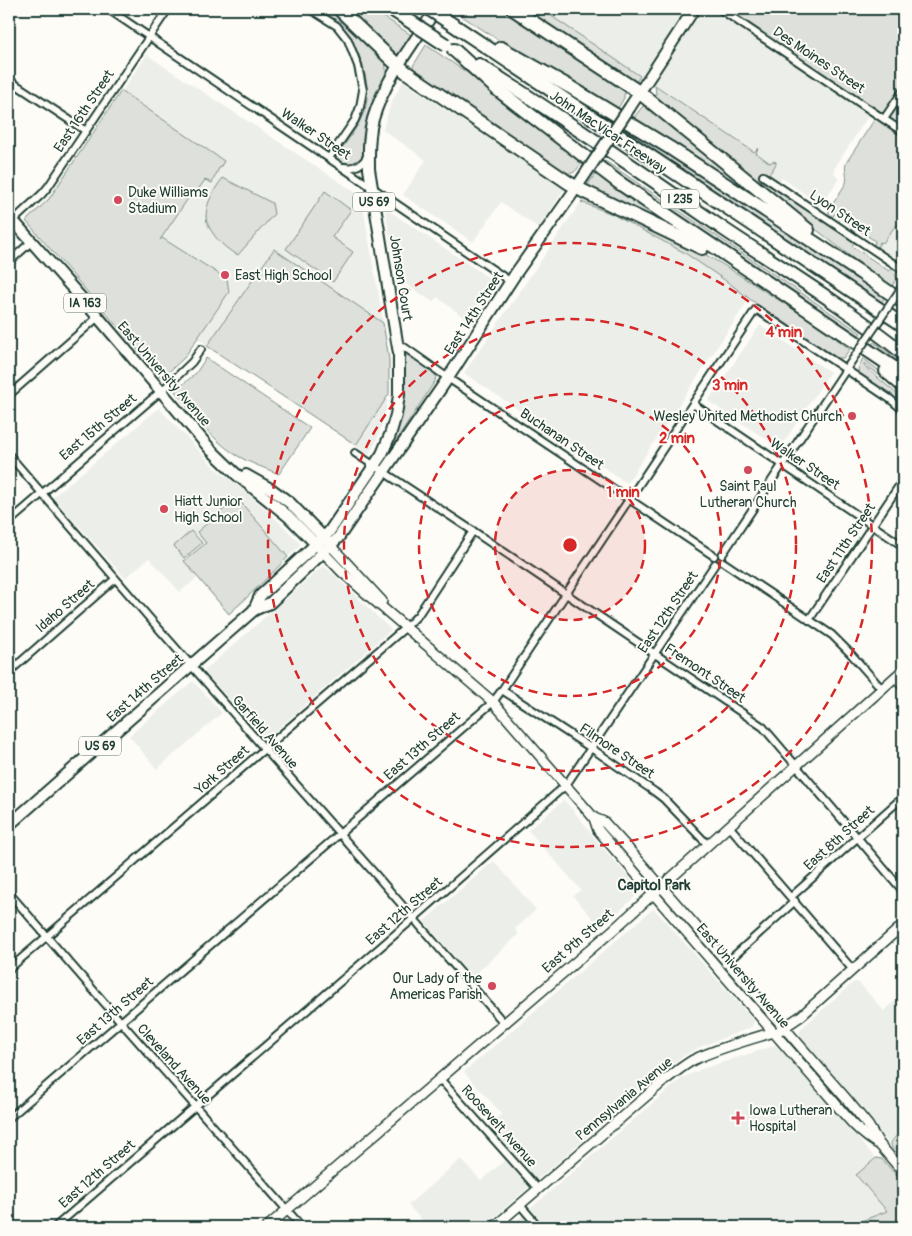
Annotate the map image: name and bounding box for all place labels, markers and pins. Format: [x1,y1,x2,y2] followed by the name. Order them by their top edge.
[128,184,209,217] place label: Duke Williams Stadium
[112,194,124,206] marker: Duke Williams Stadium
[235,267,332,284] place label: East High School
[219,269,231,281] marker: East High School
[654,408,842,425] place label: Wesley United Methodist Church
[846,410,858,422] marker: Wesley United Methodist Church
[742,464,754,476] marker: Saint Paul Lutheran Church
[699,478,797,511] place label: Saint Paul Lutheran Church
[174,493,242,526] place label: Hiatt Junior High School
[158,503,170,515] marker: Hiatt Junior High School
[561,536,579,554] centre of rings
[389,970,482,1003] place label: Our Lady of the Americas Parish
[486,980,498,992] marker: Our Lady of the Americas Parish
[749,1102,832,1135] place label: Iowa Lutheran Hospital
[731,1111,745,1125] marker: Iowa Lutheran Hospital

